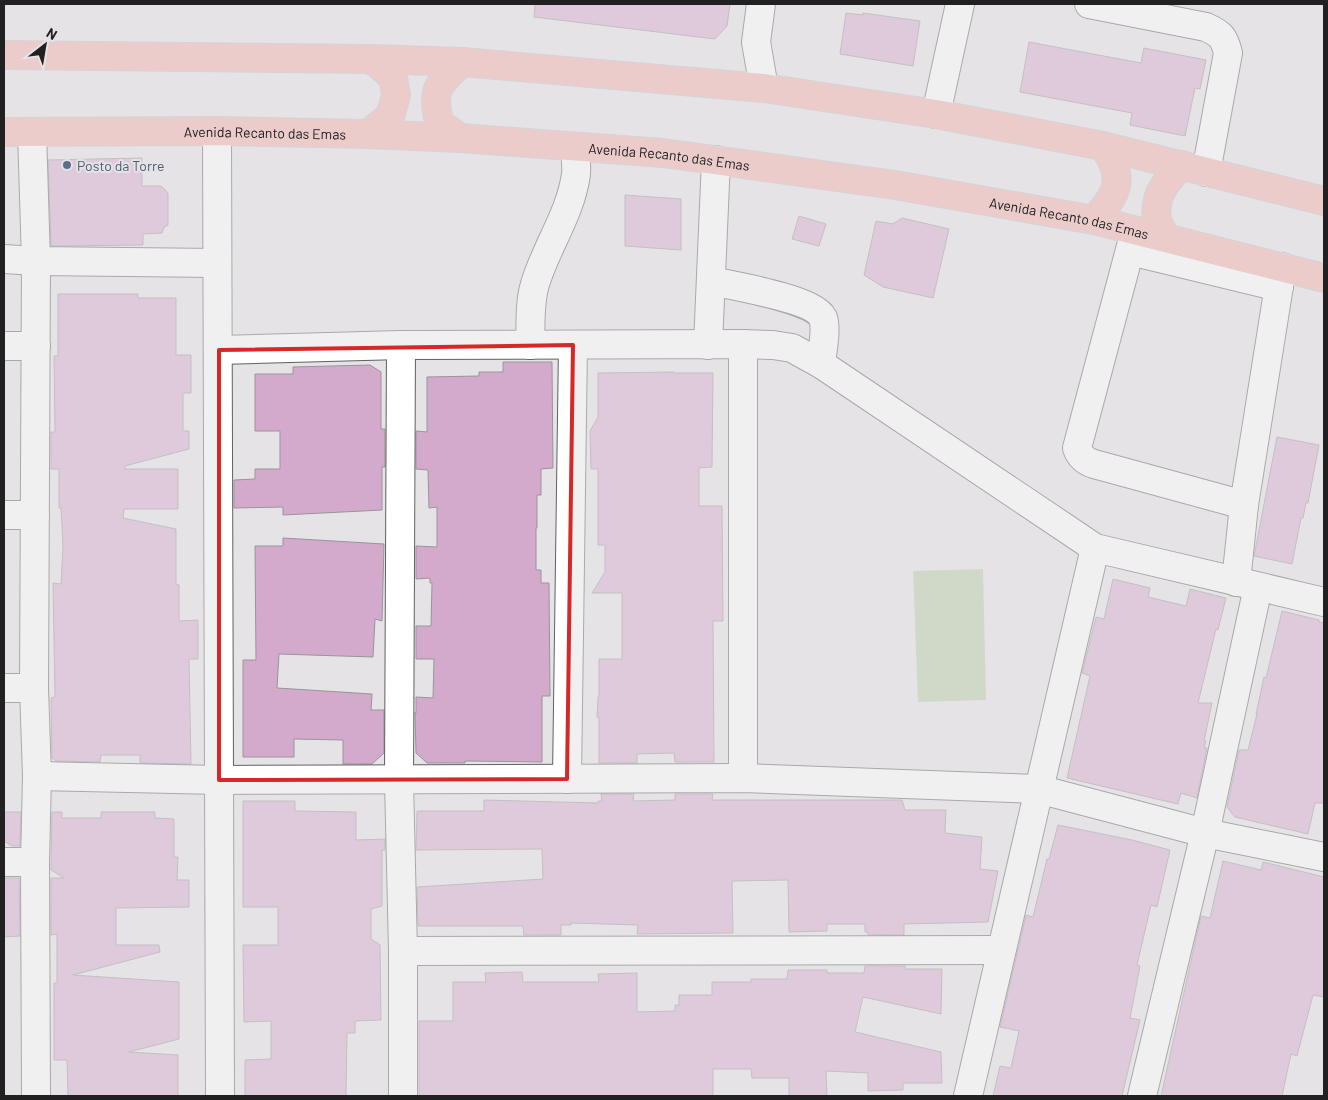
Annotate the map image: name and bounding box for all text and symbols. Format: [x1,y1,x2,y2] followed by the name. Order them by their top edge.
[20,20,70,70] north arrow
[44,24,60,43] text: N
[184,123,347,142] street label: Avenida Recanto das Emas
[588,139,751,173] street label: Avenida Recanto das Emas
[77,157,165,174] place label: Posto da Torre
[61,159,73,171] marker: Posto da Torre
[988,193,1151,242] street label: Avenida Recanto das Emas

